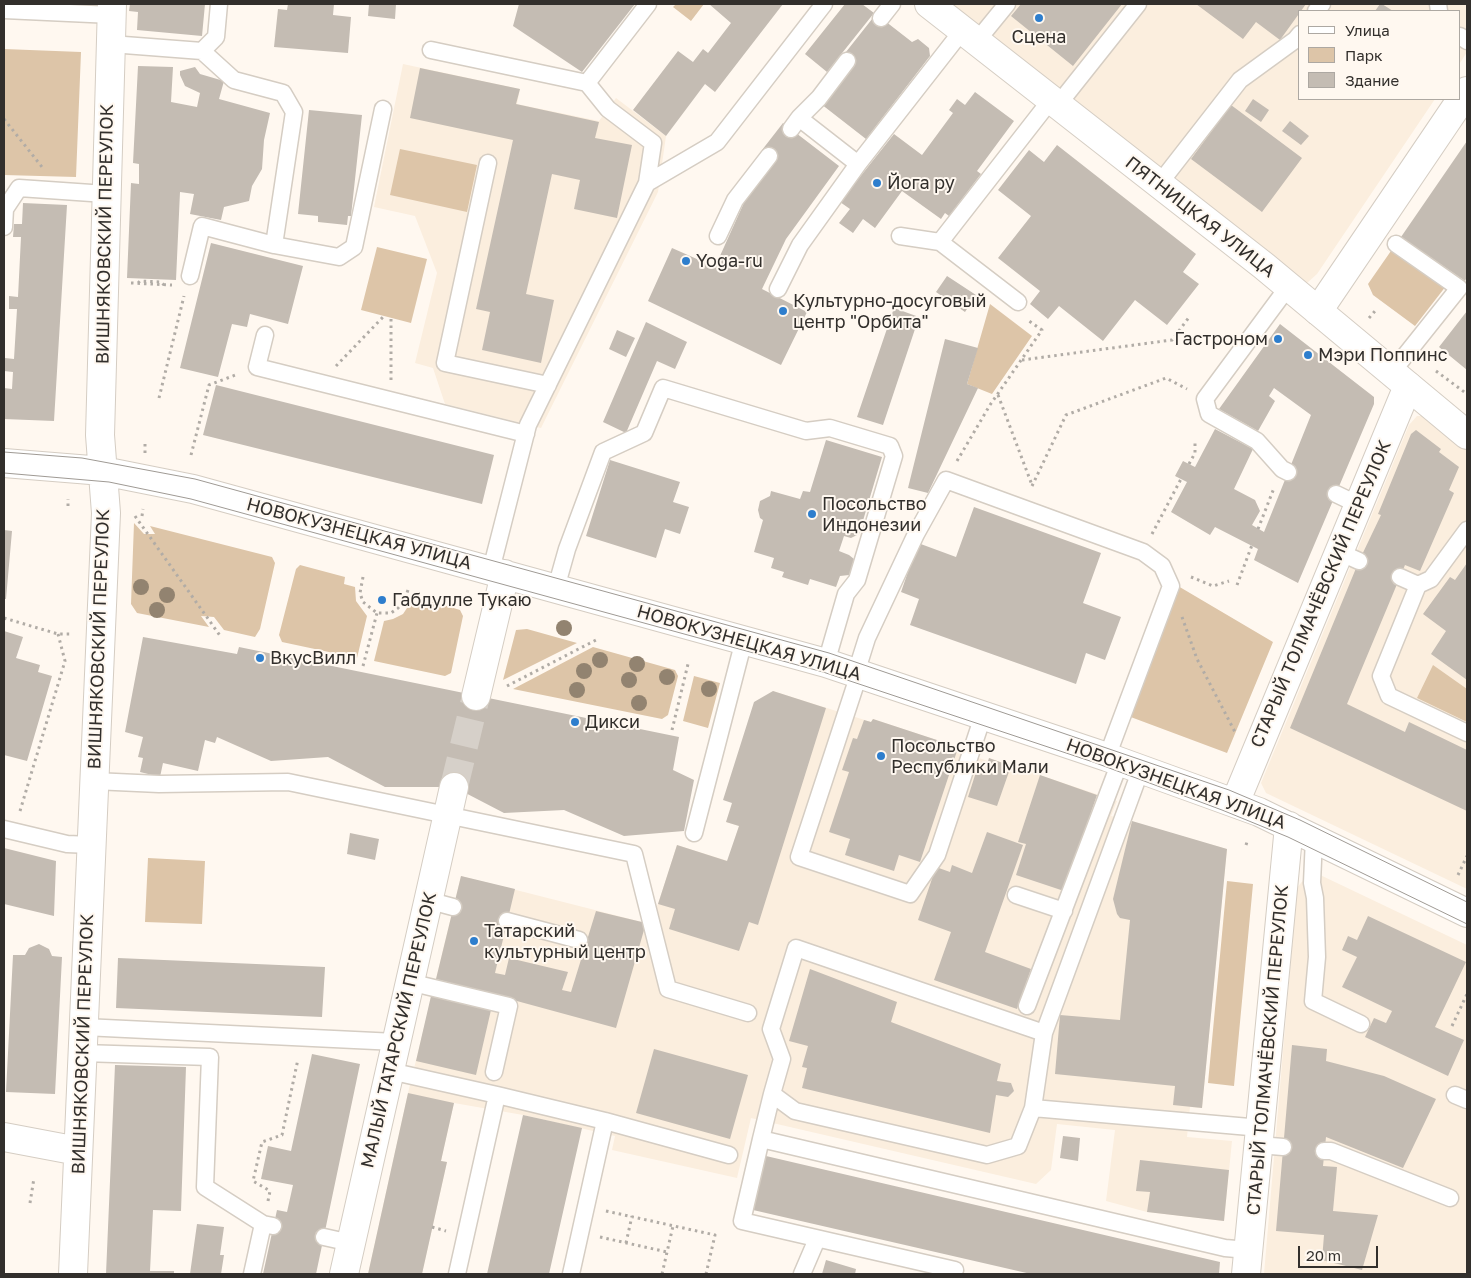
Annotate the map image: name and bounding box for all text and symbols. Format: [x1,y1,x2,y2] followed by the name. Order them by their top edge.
[1298,10,1461,100] legend
[1033,12,1045,24] marker: Сцена
[1345,21,1390,39] text: Улица
[1012,26,1066,48] place label: Сцена
[1345,46,1383,64] text: Парк
[1345,71,1399,89] text: Здание
[92,104,118,364] street label: ВИШНЯКОВСКИЙ ПЕРЕУЛОК
[1121,152,1279,282] street label: ПЯТНИЦКАЯ УЛИЦА
[887,172,955,194] place label: Йога ру
[871,177,883,189] marker: Йога ру
[696,250,763,272] place label: Yoga-ru
[680,255,692,267] marker: Yoga-ru
[793,290,986,332] place label: Культурно-досуговый центр "Орбита"
[777,305,789,317] marker: Культурно-досуговый центр "Орбита"
[1174,328,1268,350] place label: Гастроном
[1272,333,1284,345] marker: Гастроном
[1318,344,1448,366] place label: Мэри Поппинс
[1302,349,1314,361] marker: Мэри Поппинс
[1246,437,1396,751] street label: СТАРЫЙ ТОЛМАЧЁВСКИЙ ПЕРЕУЛОК
[822,493,926,536] place label: Посольство Индонезии
[244,494,474,574] street label: НОВОКУЗНЕЦКАЯ УЛИЦА
[84,508,114,770] street label: ВИШНЯКОВСКИЙ ПЕРЕУЛОК
[806,508,818,520] marker: Посольство Индонезии
[392,589,531,611] place label: Габдулле Тукаю
[376,594,388,606] marker: Габдулле Тукаю
[634,601,864,685] street label: НОВОКУЗНЕЦКАЯ УЛИЦА
[270,647,356,669] place label: ВкусВилл
[254,652,266,664] marker: ВкусВилл
[585,711,640,733] place label: Дикси
[569,716,581,728] marker: Дикси
[1063,734,1289,834] street label: НОВОКУЗНЕЦКАЯ УЛИЦА
[891,735,1049,778] place label: Посольство Республики Мали
[875,750,887,762] marker: Посольство Республики Мали
[1243,884,1293,1216] street label: СТАРЫЙ ТОЛМАЧЁВСКИЙ ПЕРЕУЛОК
[357,890,441,1170] street label: МАЛЫЙ ТАТАРСКИЙ ПЕРЕУЛОК
[68,913,98,1175] street label: ВИШНЯКОВСКИЙ ПЕРЕУЛОК
[484,920,646,962] place label: Татарский культурный центр
[468,935,480,947] marker: Татарский культурный центр
[1301,1236,1381,1268] scale bar
[1306,1246,1341,1264] text: 20 m

